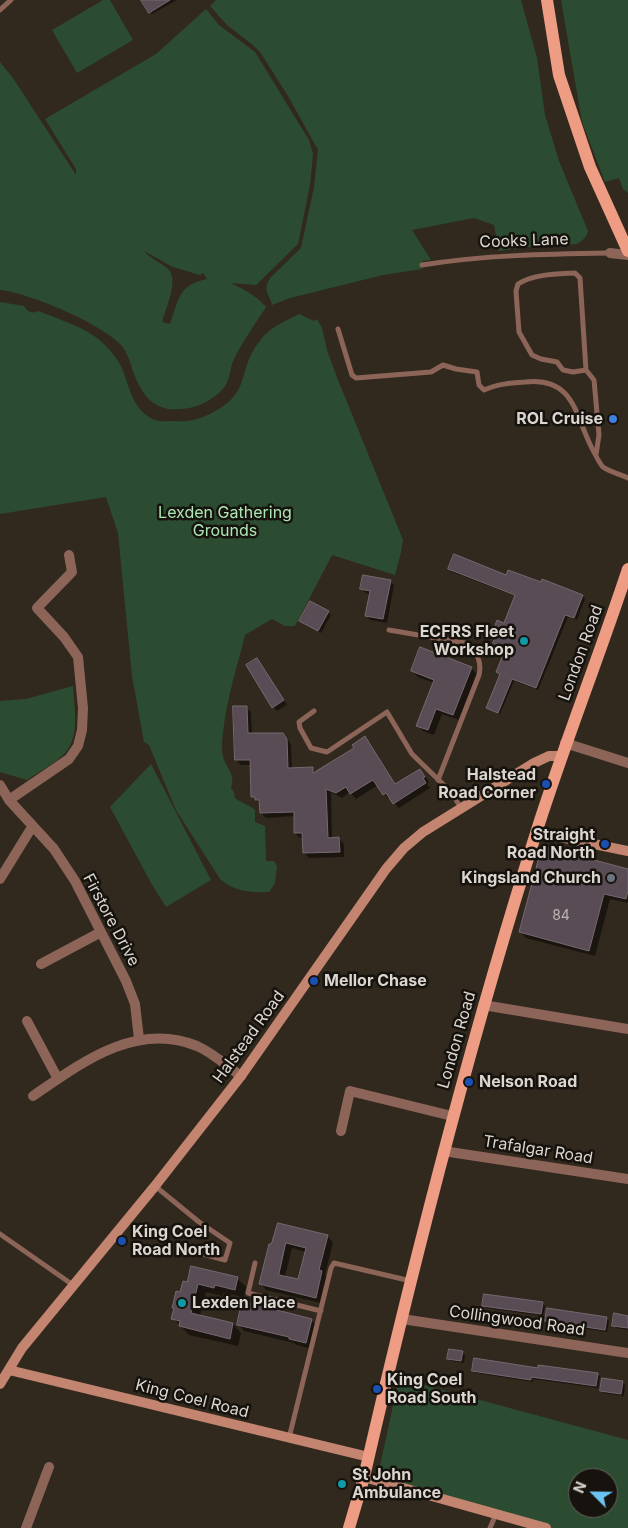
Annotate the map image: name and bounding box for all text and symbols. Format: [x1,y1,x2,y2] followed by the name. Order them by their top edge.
[479,230,569,252] street label: Cooks Lane
[516,409,603,429] place label: ROL Cruise
[607,413,619,425] marker: ROL Cruise
[158,503,292,541] park label: Lexden Gathering Grounds
[555,603,607,703] street label: London Road
[420,622,514,660] place label: ECFRS Fleet Workshop
[518,635,530,647] marker: ECFRS Fleet Workshop
[438,765,536,803] place label: Halstead Road Corner
[540,778,552,790] marker: Halstead Road Corner
[507,825,595,863] place label: Straight Road North
[599,838,611,850] marker: Straight Road North
[461,868,601,888] place label: Kingsland Church
[79,871,143,969] street label: Firstore Drive
[605,872,617,884] marker: Kingsland Church
[552,908,570,924] house number: 84
[324,971,427,991] place label: Mellor Chase
[308,975,320,987] marker: Mellor Chase
[209,987,289,1087] street label: Halstead Road
[434,989,480,1091] street label: London Road
[479,1072,577,1092] place label: Nelson Road
[463,1076,475,1088] marker: Nelson Road
[482,1132,594,1168] street label: Trafalgar Road
[132,1222,220,1260] place label: King Coel Road North
[116,1235,128,1247] marker: King Coel Road North
[192,1293,296,1313] place label: Lexden Place
[176,1297,188,1309] marker: Lexden Place
[448,1302,586,1340] street label: Collingwood Road
[387,1370,477,1408] place label: King Coel Road South
[133,1376,251,1422] street label: King Coel Road
[371,1383,383,1395] marker: King Coel Road South
[352,1465,441,1503] place label: St John Ambulance
[568,1468,618,1518] north arrow
[336,1478,348,1490] marker: St John Ambulance
[570,1479,590,1496] text: N

